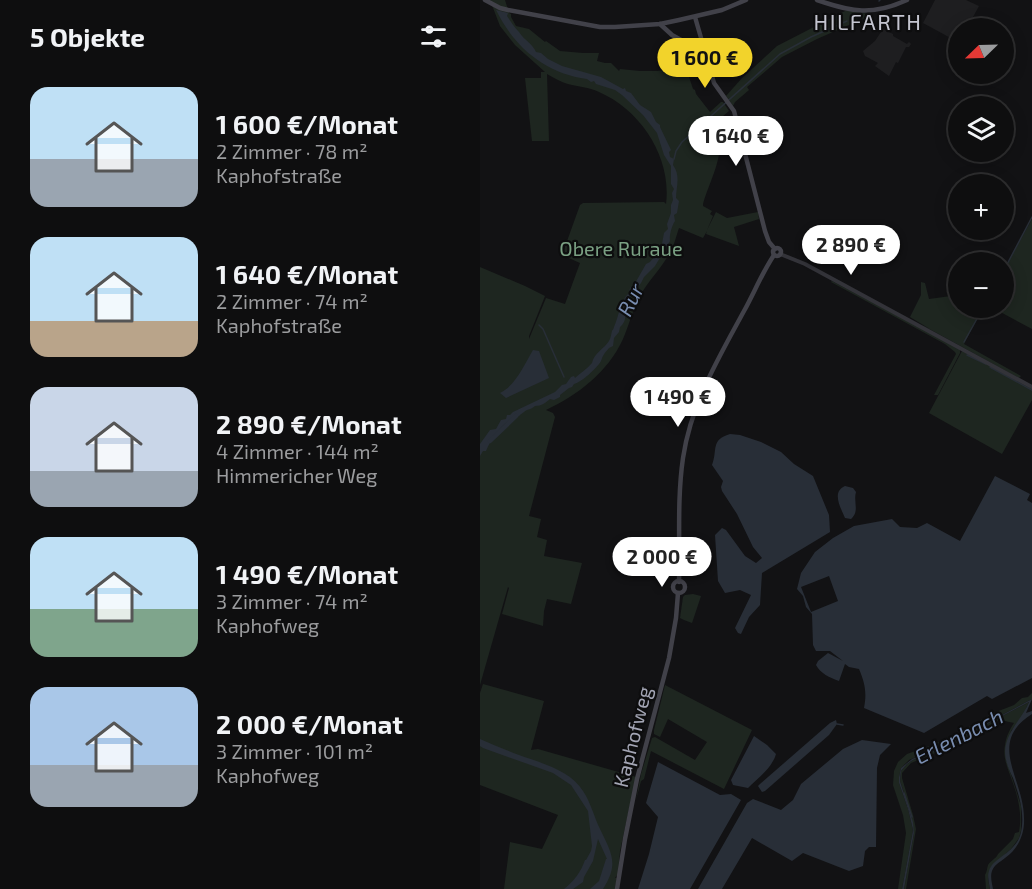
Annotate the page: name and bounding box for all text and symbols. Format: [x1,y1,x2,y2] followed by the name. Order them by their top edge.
[814,8,923,34] district label: HILFARTH
[948,18,1014,84] north arrow
[948,18,1014,318] map controls
[417,20,450,53] icon: filters
[30,21,145,52] text: 5 Objekte
[650,38,760,89] pin: 1 600 €
[671,45,739,69] text: 1 600 €
[948,96,1014,162] button: layers
[216,108,398,139] text: 1 600 €/Monat
[78,111,150,183] icon: home
[681,116,791,167] pin: 1 640 €
[702,123,770,147] text: 1 640 €
[216,139,368,163] text: 2 Zimmer · 78 m²
[216,163,342,187] text: Kaphofstraße
[948,174,1014,240] button: +
[796,225,906,276] pin: 2 890 €
[816,232,886,256] text: 2 890 €
[559,236,683,260] park label: Obere Ruraue
[948,252,1014,318] button: −
[216,258,398,289] text: 1 640 €/Monat
[78,261,150,333] icon: home
[611,278,648,320] water label: Rur
[216,289,368,313] text: 2 Zimmer · 74 m²
[216,313,342,337] text: Kaphofstraße
[623,377,733,428] pin: 1 490 €
[644,384,712,408] text: 1 490 €
[216,408,402,439] text: 2 890 €/Monat
[78,411,150,483] icon: home
[216,439,379,463] text: 4 Zimmer · 144 m²
[216,463,378,487] text: Himmericher Weg
[607,537,717,588] pin: 2 000 €
[627,544,697,568] text: 2 000 €
[216,558,398,589] text: 1 490 €/Monat
[78,561,150,633] icon: home
[216,589,368,613] text: 3 Zimmer · 74 m²
[216,613,319,637] text: Kaphofweg
[608,684,656,790] street label: Kaphofweg
[910,703,1007,769] water label: Erlenbach
[216,708,403,739] text: 2 000 €/Monat
[78,711,150,783] icon: home
[216,739,373,763] text: 3 Zimmer · 101 m²
[216,763,319,787] text: Kaphofweg

